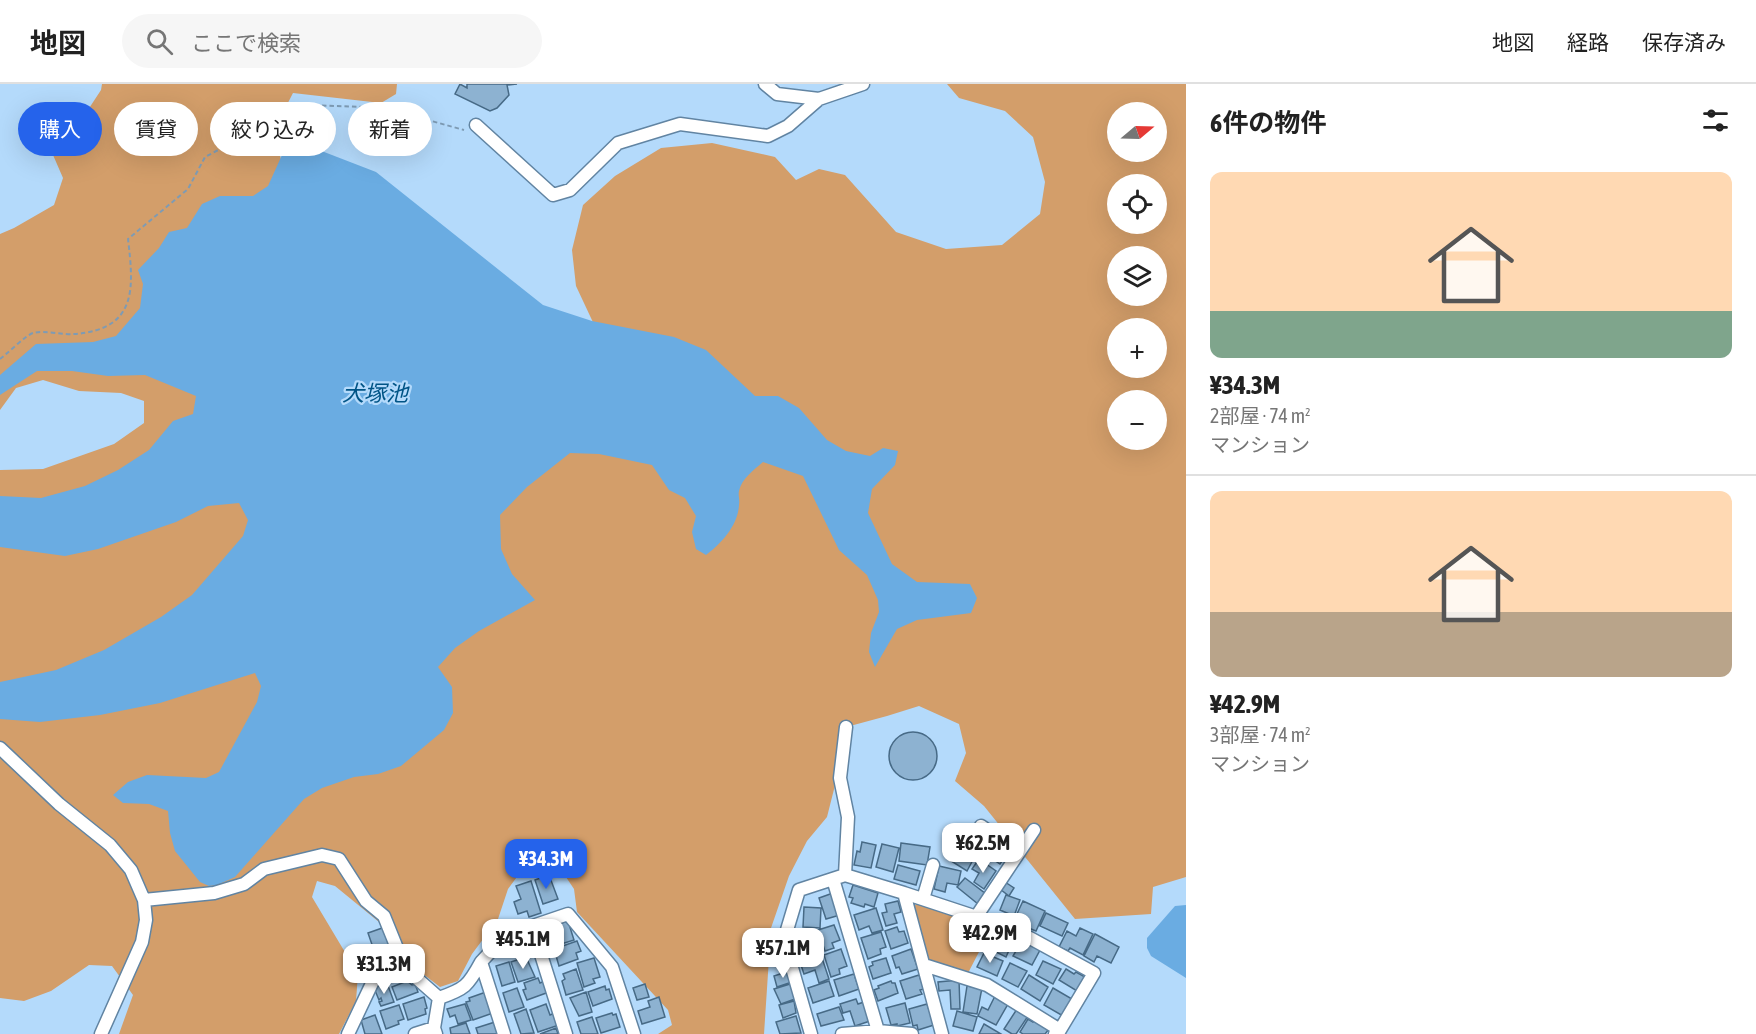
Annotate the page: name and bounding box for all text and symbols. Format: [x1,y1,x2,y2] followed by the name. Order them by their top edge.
[122,14,542,68] search box
[143,25,176,58] icon: search
[30,27,86,59] text: 地図
[191,30,301,56] text: ここで検索
[1492,30,1534,54] text: 地図
[1567,30,1609,54] text: 経路
[1642,30,1726,54] text: 保存済み
[18,102,102,156] chip: 購入
[114,102,198,156] chip: 賃貸
[210,102,336,156] chip: 絞り込み
[348,102,432,156] chip: 新着
[1107,102,1167,162] north arrow
[1107,102,1167,450] map controls
[1699,104,1732,137] icon: filters
[1210,108,1326,138] text: 6件の物件
[1107,174,1167,234] button: locate
[1417,211,1525,319] icon: home
[1107,246,1167,306] button: layers
[1107,318,1167,378] button: +
[1210,370,1280,400] text: ¥34.3M
[342,380,410,406] water label: 犬塚池
[1107,390,1167,450] button: −
[1210,404,1311,427] text: 2部屋 · 74 m²
[1210,433,1310,456] text: マンション
[1417,530,1525,638] icon: home
[1210,689,1280,719] text: ¥42.9M
[1210,723,1311,746] text: 3部屋 · 74 m²
[1210,752,1310,775] text: マンション
[934,823,1032,874] pin: ¥62.5M
[956,831,1010,854] text: ¥62.5M
[497,839,595,890] pin: ¥34.3M
[519,847,573,870] text: ¥34.3M
[941,913,1039,964] pin: ¥42.9M
[474,919,572,970] pin: ¥45.1M
[963,921,1017,944] text: ¥42.9M
[496,927,550,950] text: ¥45.1M
[734,928,832,979] pin: ¥57.1M
[756,936,810,959] text: ¥57.1M
[335,944,433,995] pin: ¥31.3M
[357,952,411,975] text: ¥31.3M

